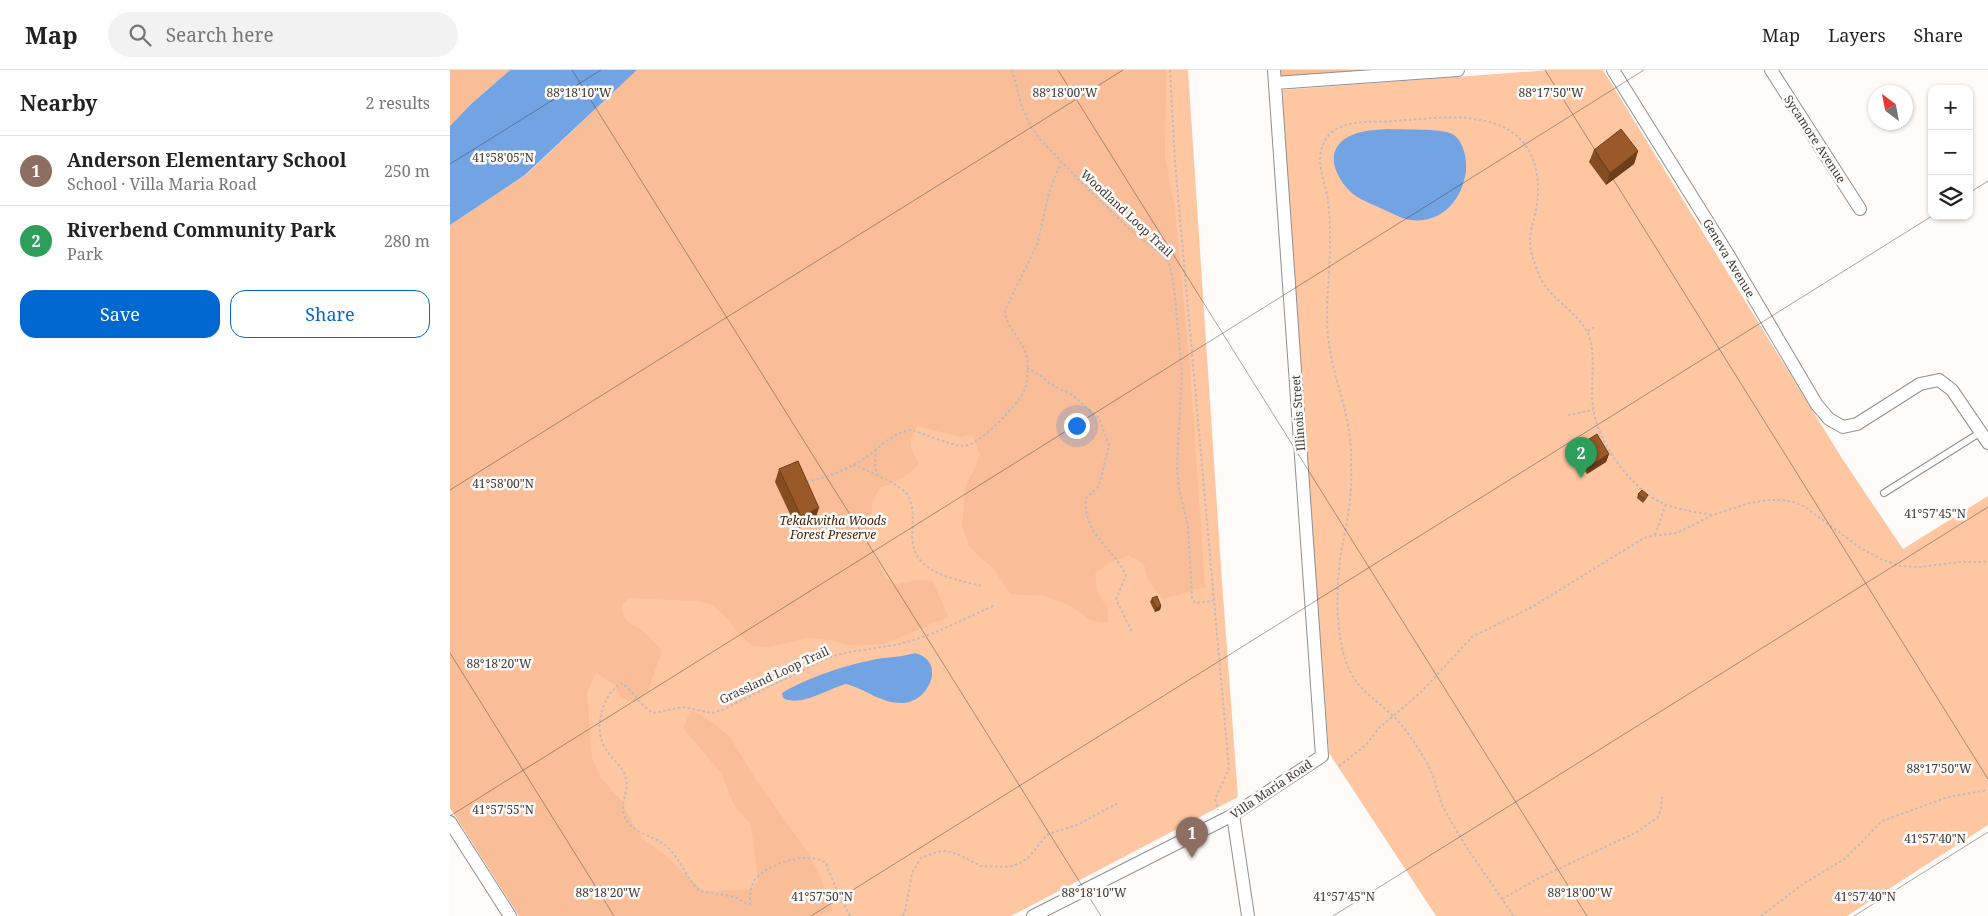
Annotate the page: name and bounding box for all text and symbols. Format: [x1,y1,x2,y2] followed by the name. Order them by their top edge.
[108,12,458,57] search box
[25,18,78,51] text: Map
[126,21,154,49] icon: search
[166,22,274,48] text: Search here
[1762,23,1800,47] text: Map
[1828,23,1886,47] text: Layers
[1914,23,1963,47] text: Share
[546,84,612,101] text: 88°18'10"W
[1032,84,1098,101] text: 88°18'00"W
[1518,84,1584,101] text: 88°17'50"W
[1868,85,1913,130] north arrow
[1928,85,1973,220] map controls
[1928,85,1973,130] button: +
[20,89,98,117] text: Nearby
[366,92,430,114] text: 2 results
[1780,92,1850,186] street label: Sycamore Avenue
[1928,130,1973,175] button: −
[67,147,346,173] text: Anderson Elementary School
[472,149,534,166] text: 41°58'05"N
[31,160,41,182] text: 1
[384,160,430,182] text: 250 m
[1077,166,1177,261] street label: Woodland Loop Trail
[67,173,257,195] text: School · Villa Maria Road
[1928,175,1973,220] button: layers
[1699,216,1759,300] street label: Geneva Avenue
[67,217,336,243] text: Riverbend Community Park
[31,230,41,252] text: 2
[384,230,430,252] text: 280 m
[67,243,103,265] text: Park
[20,290,220,338] button: Save
[230,290,430,338] button: Share
[1287,374,1309,452] street label: Illinois Street
[1064,413,1090,439] your location
[1565,437,1597,478] pin: 2
[472,475,534,492] text: 41°58'00"N
[1904,505,1966,522] text: 41°57'45"N
[780,512,887,543] park label: Tekakwitha Woods Forest Preserve
[716,642,832,708] street label: Grassland Loop Trail
[466,655,532,672] text: 88°18'20"W
[1227,755,1316,823] street label: Villa Maria Road
[1906,760,1972,777] text: 88°17'50"W
[472,801,534,818] text: 41°57'55"N
[1176,817,1208,858] pin: 1
[1904,830,1966,847] text: 41°57'40"N
[575,884,641,901] text: 88°18'20"W
[1061,884,1127,901] text: 88°18'10"W
[1547,884,1613,901] text: 88°18'00"W
[791,888,853,905] text: 41°57'50"N
[1313,888,1375,905] text: 41°57'45"N
[1834,888,1896,905] text: 41°57'40"N

